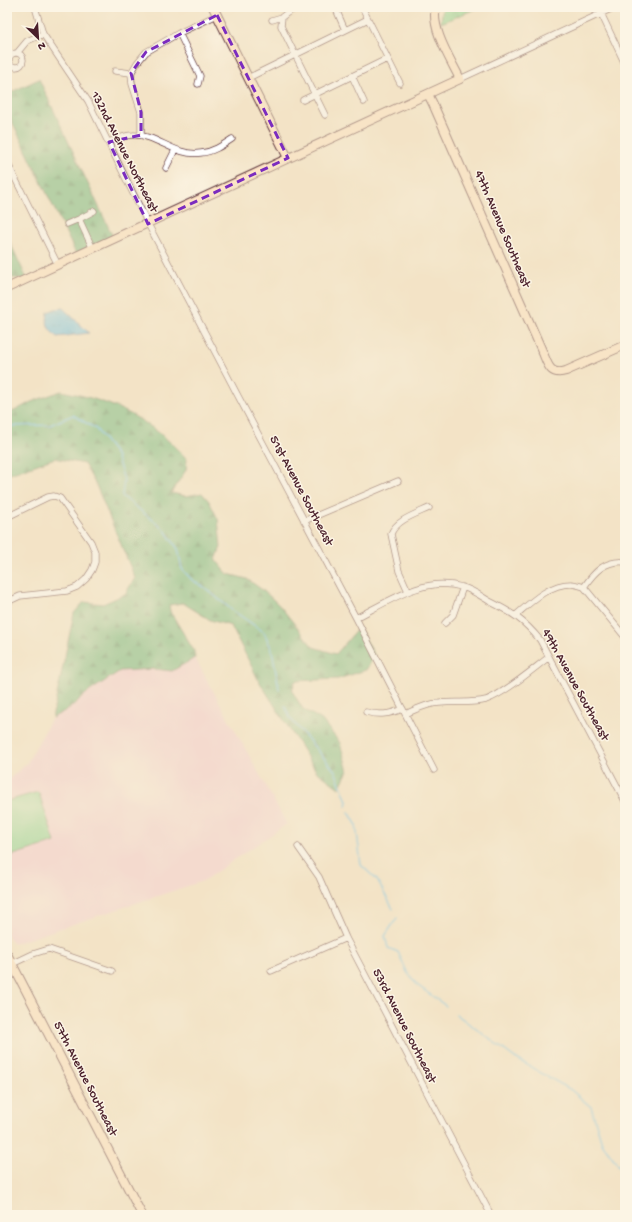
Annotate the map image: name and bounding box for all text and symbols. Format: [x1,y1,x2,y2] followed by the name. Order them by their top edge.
[18,18,58,58] north arrow
[36,38,47,52] text: N
[87,88,162,216] street label: 132nd Avenue Northeast
[471,168,534,291] street label: 47th Avenue Southeast
[266,433,337,550] street label: 51st Avenue Southeast
[538,627,613,745] street label: 49th Avenue Southeast
[369,966,440,1087] street label: 53rd Avenue Southeast
[50,1019,121,1140] street label: 57th Avenue Southeast

